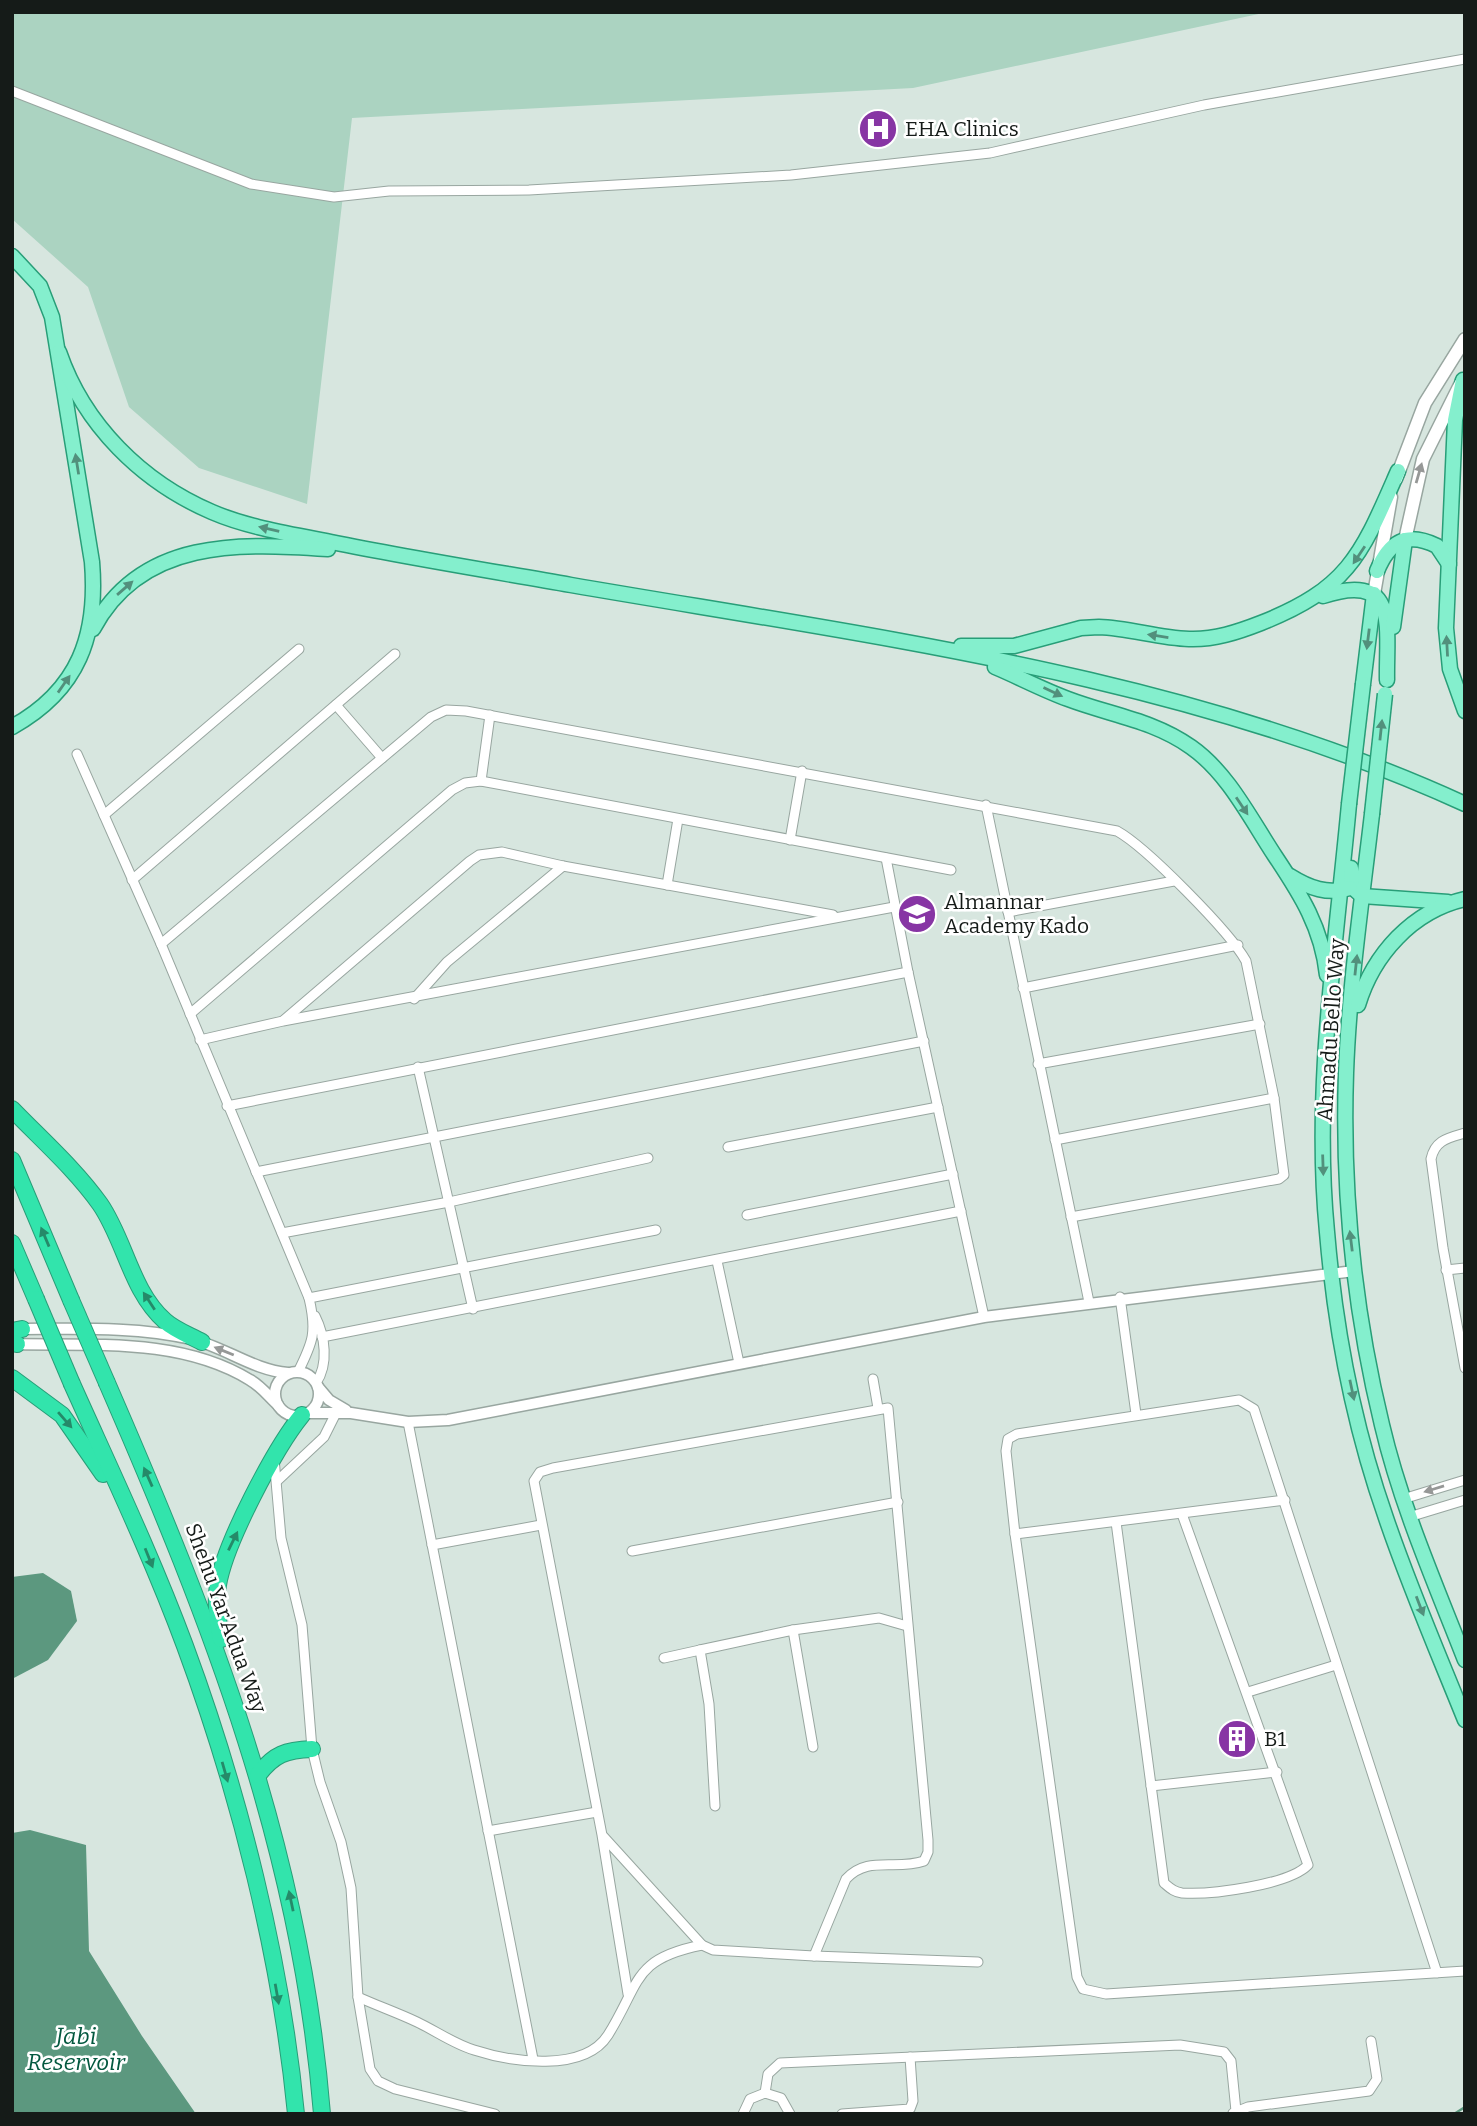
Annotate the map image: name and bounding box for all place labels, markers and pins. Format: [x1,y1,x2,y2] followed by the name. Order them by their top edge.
[857,108,899,150] hospital icon: EHA Clinics
[905,116,1019,142] place label: EHA Clinics
[944,889,1089,939] place label: Almannar Academy Kado
[896,893,938,935] school or university icon: Almannar Academy Kado
[1216,1718,1258,1760] building icon: B1
[1264,1726,1287,1752] place label: B1

